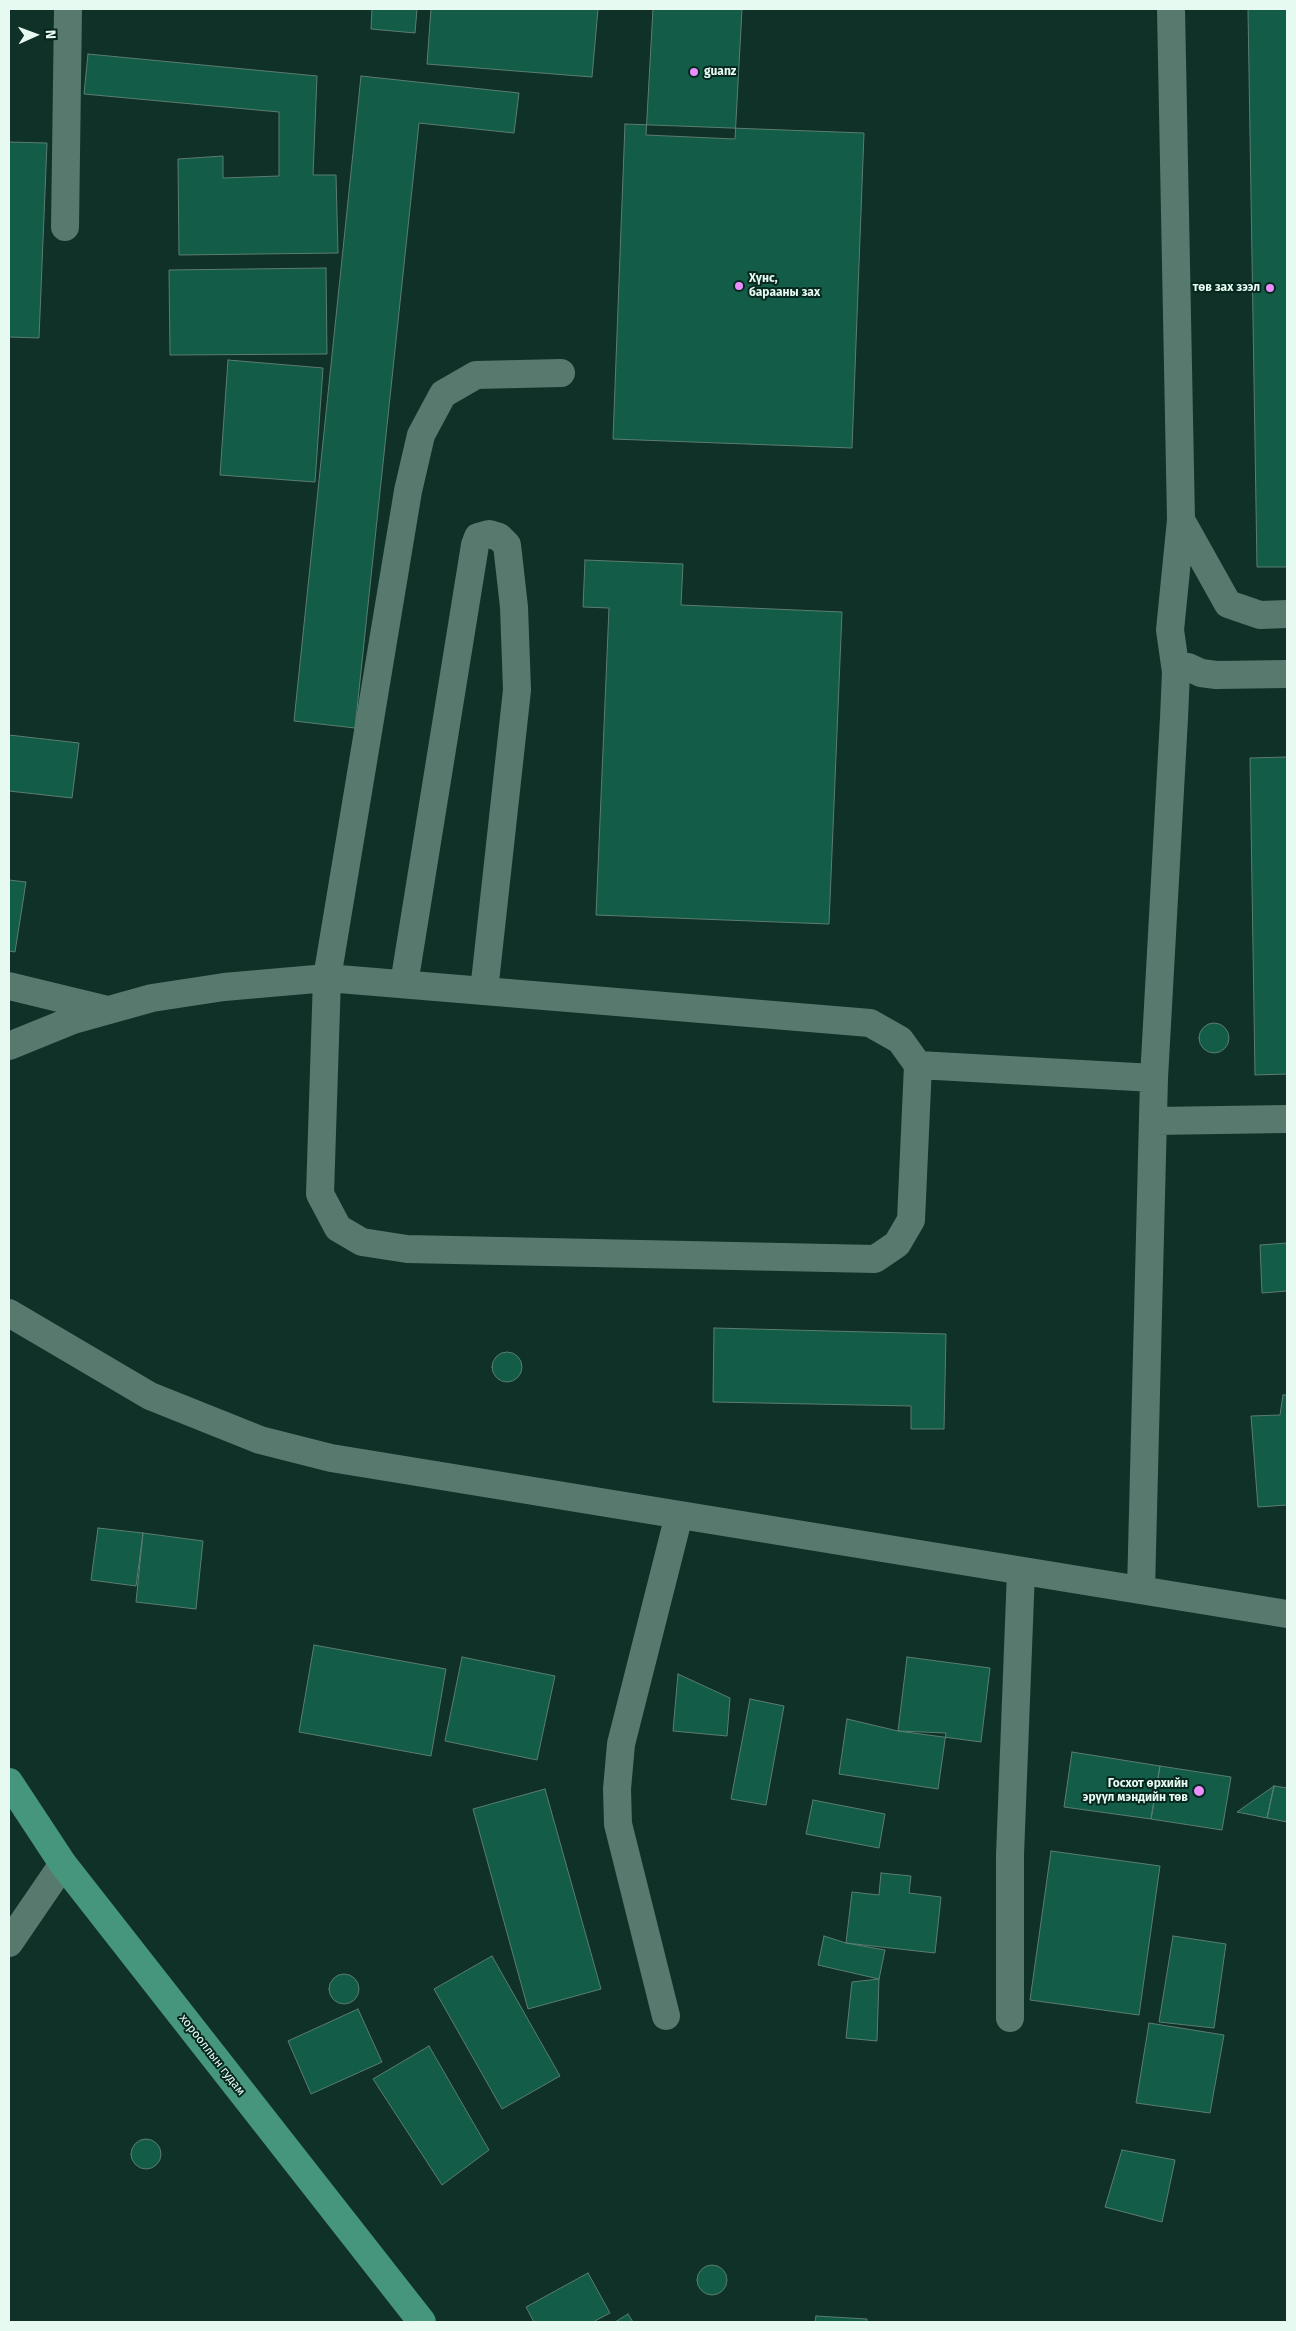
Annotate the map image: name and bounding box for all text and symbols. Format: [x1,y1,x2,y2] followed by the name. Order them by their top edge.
[10,10,60,60] north arrow
[42,30,59,39] text: N
[704,65,736,79] place label: guanz
[688,66,700,78] marker: guanz
[749,272,820,300] place label: Хүнс, барааны зах
[733,280,745,292] marker: Хүнс, барааны зах
[1193,281,1260,295] place label: төв зах зээл
[1264,282,1276,294] marker: төв зах зээл
[1083,1777,1188,1805] place label: Госхот өрхийн эрүүл мэндийн төв
[1192,1784,1206,1798] marker: Госхот өрхийн эрүүл мэндийн төв
[176,2012,248,2098] street label: хорооллын гудам

